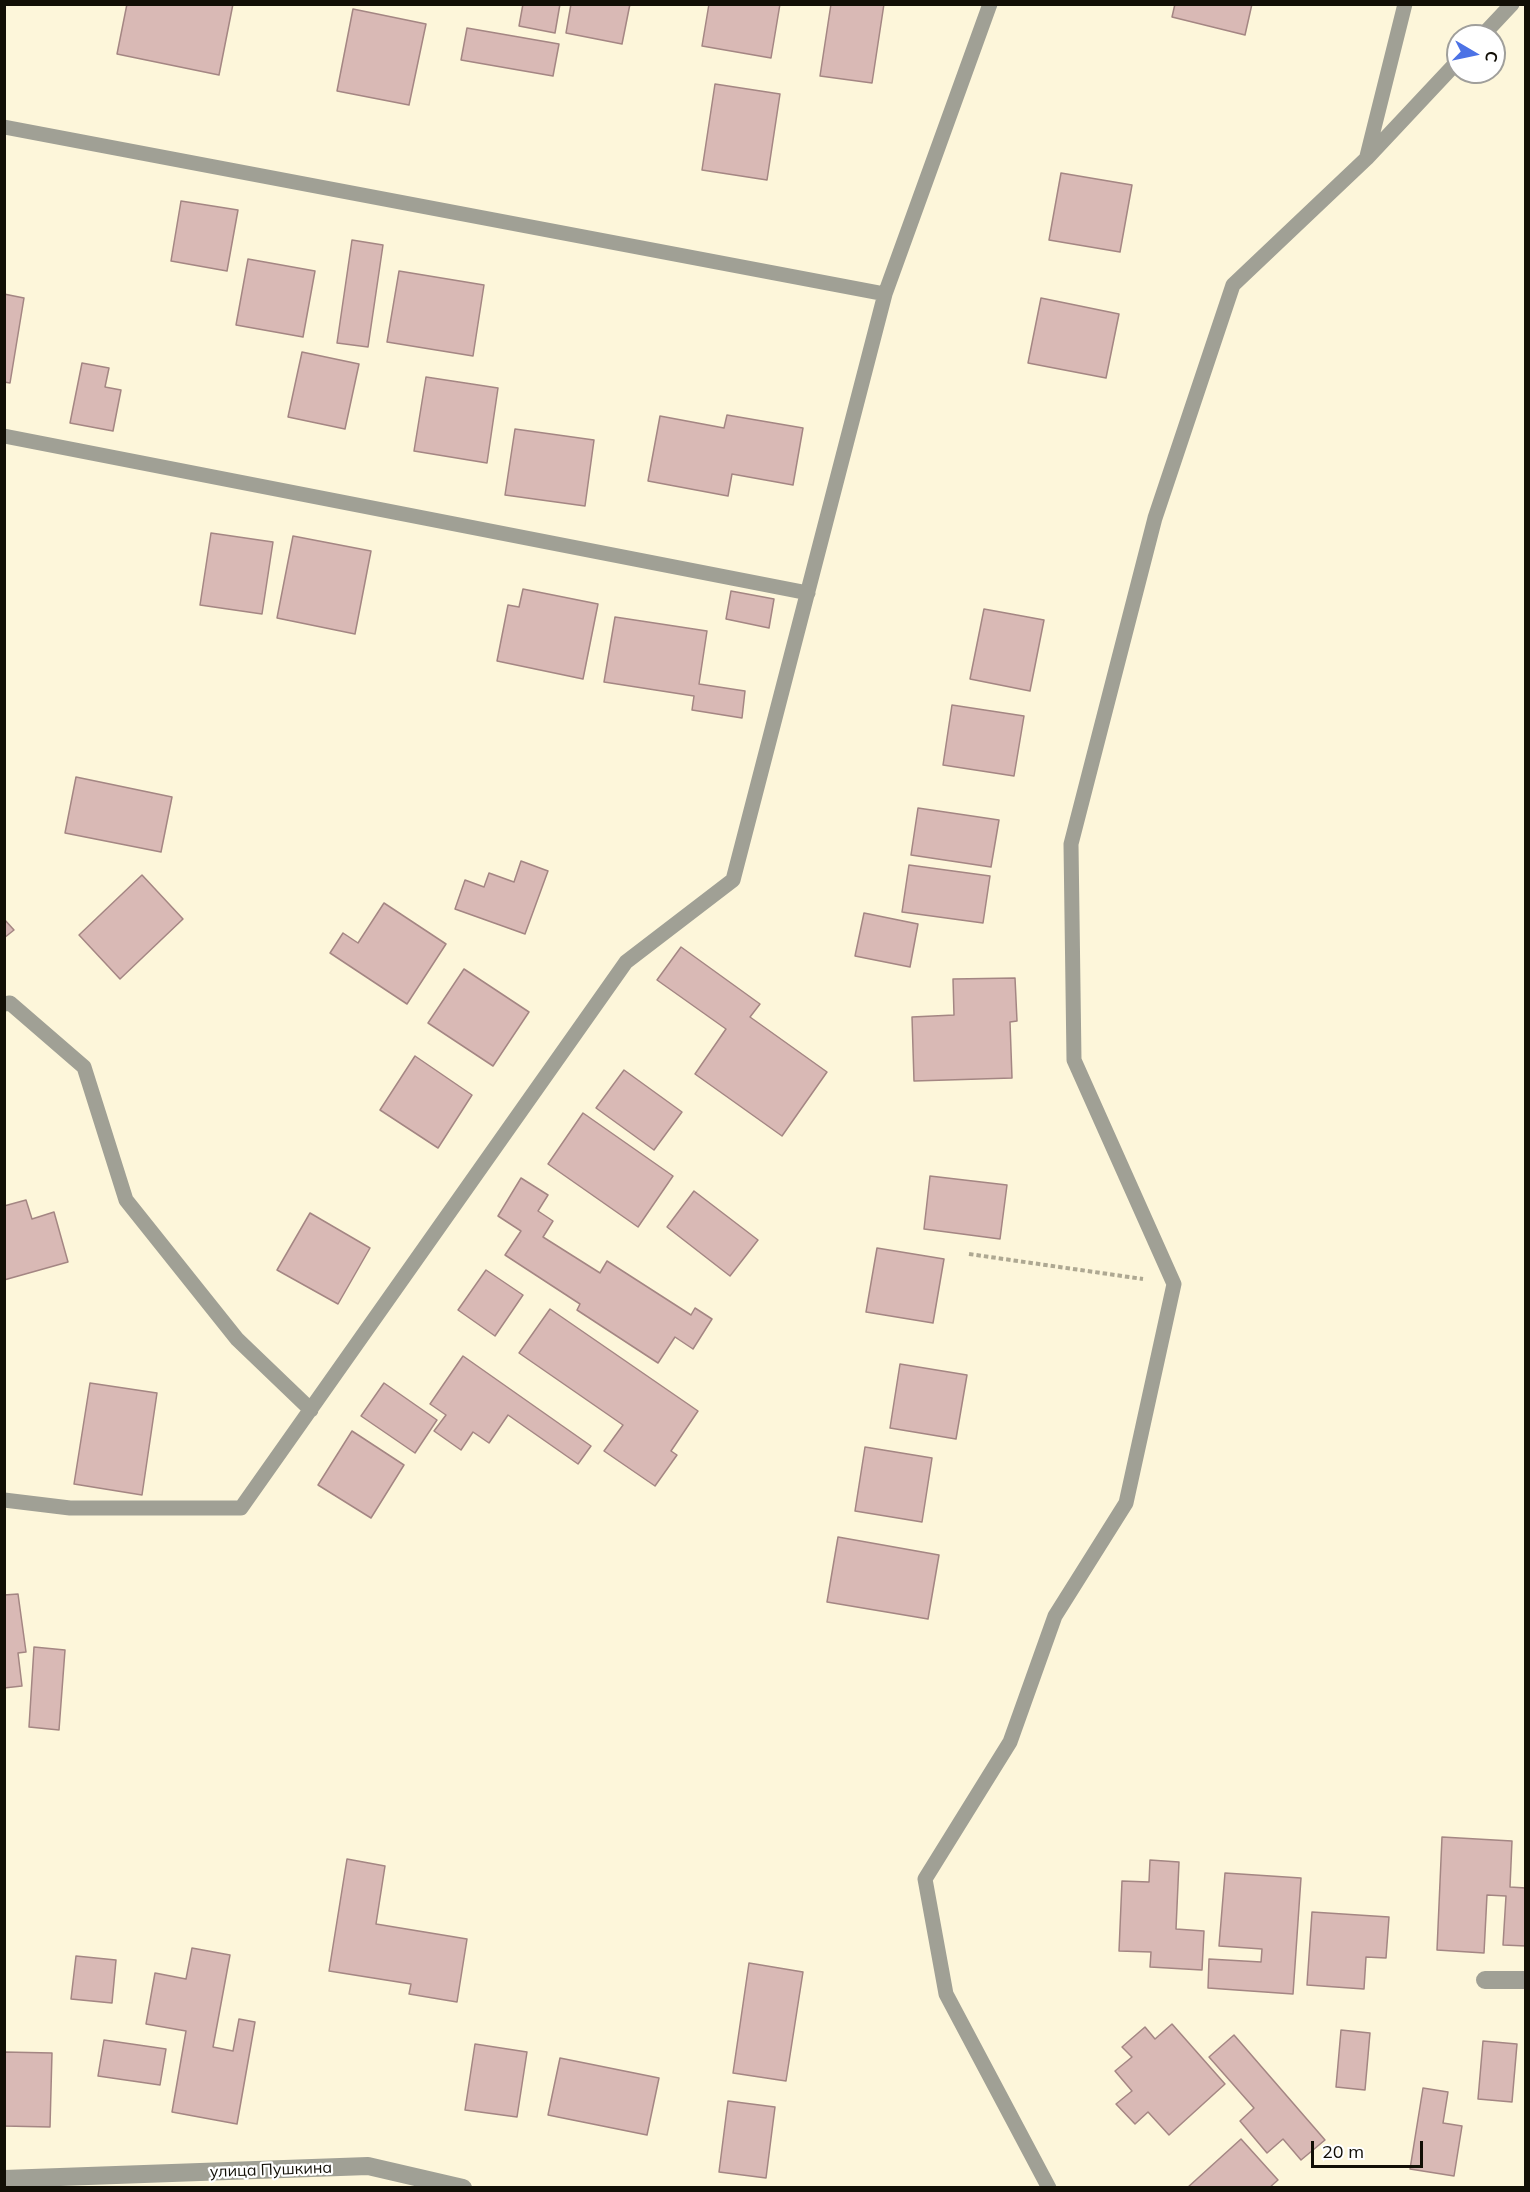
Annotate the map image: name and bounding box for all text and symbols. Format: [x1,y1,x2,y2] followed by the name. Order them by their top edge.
[1446,24,1506,84] north arrow
[1481,50,1503,63] text: С
[1314,2129,1426,2167] scale bar
[1322,2140,1364,2163] text: 20 m
[210,2158,332,2182] street label: улица Пушкина

